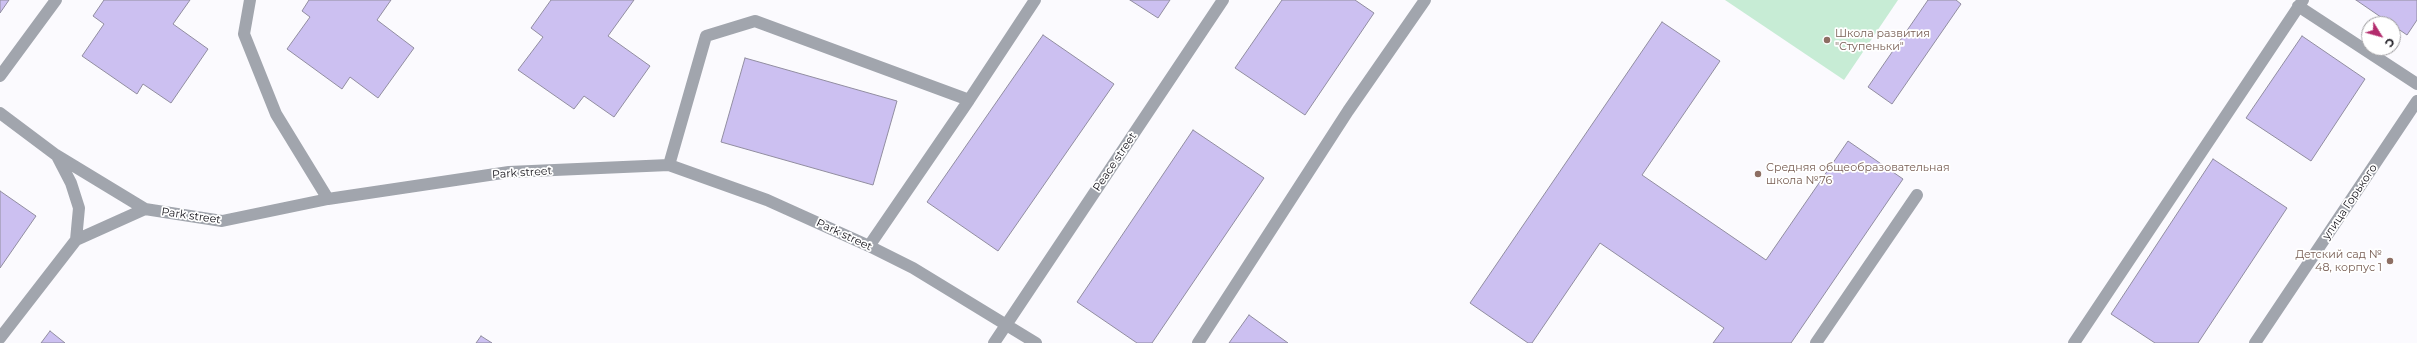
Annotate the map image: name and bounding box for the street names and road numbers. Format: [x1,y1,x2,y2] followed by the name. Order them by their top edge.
[1090,130,1140,194] street label: Peace street
[2320,162,2380,242] street label: улица Горького
[492,164,552,182] street label: Park street
[160,205,222,227] street label: Park street
[814,216,874,254] street label: Park street

